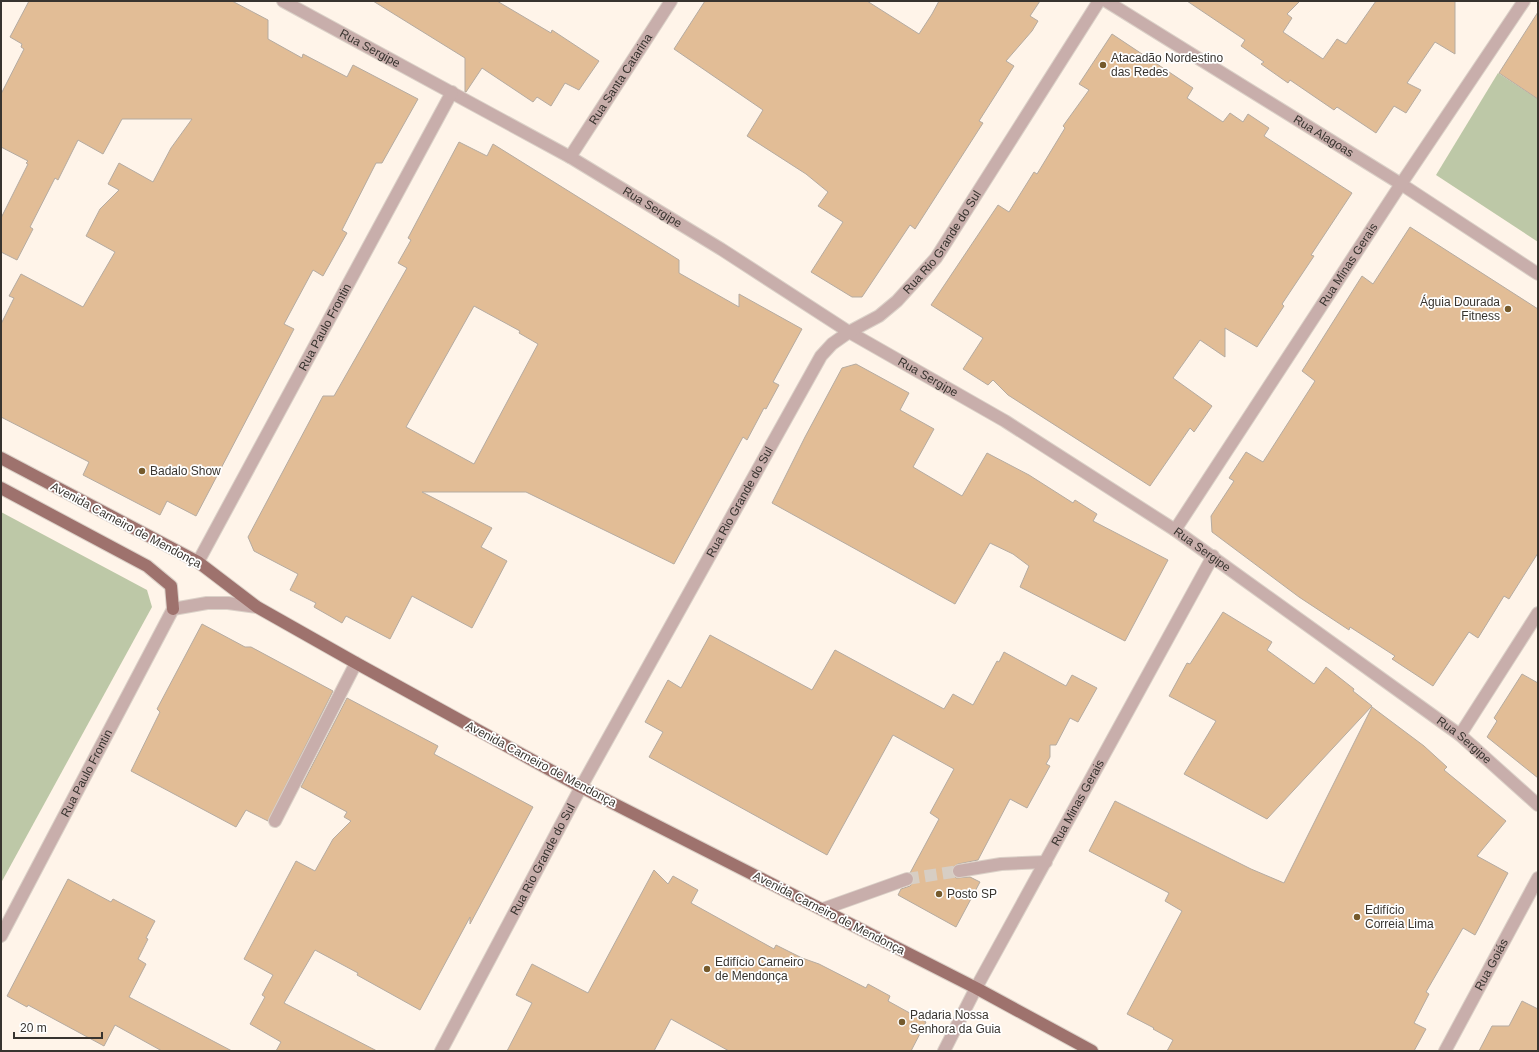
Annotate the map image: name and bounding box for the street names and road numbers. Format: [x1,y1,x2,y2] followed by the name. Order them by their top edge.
[337,26,403,71] street label: Rua Sergipe
[586,31,655,127] street label: Rua Santa Catarina
[1291,112,1356,160] street label: Rua Alagoas
[620,184,685,231] street label: Rua Sergipe
[900,188,984,297] street label: Rua Rio Grande do Sul
[1316,221,1381,309] street label: Rua Minas Gerais
[296,281,354,373] street label: Rua Paulo Frontin
[896,354,961,400] street label: Rua Sergipe
[703,444,776,560] street label: Rua Rio Grande do Sul
[48,479,204,571] street label: Avenida Carneiro de Mendonça
[1171,524,1234,575] street label: Rua Sergipe
[1434,714,1495,767] street label: Rua Sergipe
[463,718,619,810] street label: Avenida Carneiro de Mendonça
[58,727,115,819] street label: Rua Paulo Frontin
[1048,757,1107,848] street label: Rua Minas Gerais
[507,801,578,917] street label: Rua Rio Grande do Sul
[751,869,908,958] street label: Avenida Carneiro de Mendonça
[1472,936,1511,993] street label: Rua Goiás

